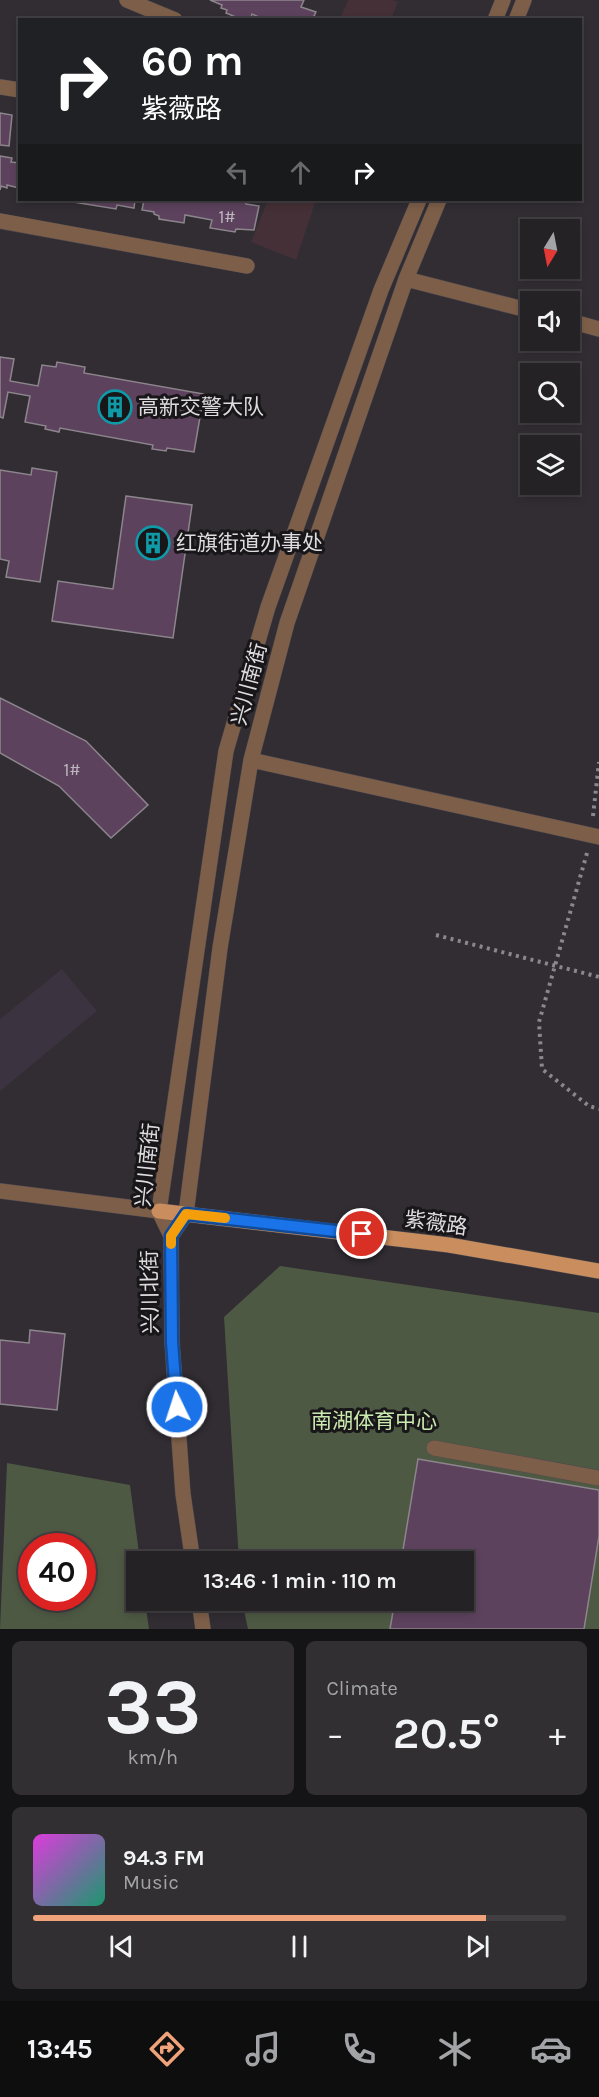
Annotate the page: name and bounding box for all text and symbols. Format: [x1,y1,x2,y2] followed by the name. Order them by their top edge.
[141,36,244,86] text: 60 m
[42,42,120,120] icon: right
[141,93,222,125] text: 紫薇路
[221,156,254,189] icon: left
[284,156,317,189] icon: ahead
[347,156,380,189] icon: right
[218,206,236,228] house number: 1#
[520,219,580,279] north arrow
[520,219,580,495] map controls
[520,291,580,351] button: sound
[520,363,580,423] button: search
[97,389,133,425] building icon: 高新交警大队
[138,395,264,419] place label: 高新交警大队
[520,435,580,495] button: layers
[135,525,171,561] building icon: 红旗街道办事处
[176,531,323,555] place label: 红旗街道办事处
[227,640,271,728] street label: 兴川南街
[63,759,81,781] house number: 1#
[131,1122,163,1208] street label: 兴川南街
[403,1207,469,1239] street label: 紫薇路
[336,1208,387,1259] pin
[345,1217,378,1250] icon: arrive
[137,1250,163,1334] street label: 兴川北街
[145,1375,209,1439] position arrow
[311,1409,437,1433] park label: 南湖体育中心
[18,1533,96,1611] speed limit sign: 40
[203,1568,397,1594] text: 13:46 · 1 min · 110 m
[104,1661,201,1753] text: 33
[327,1677,398,1700] text: Climate
[393,1707,500,1759] text: 20.5°
[327,1715,344,1753] text: −
[549,1715,566,1753] text: +
[127,1746,178,1769] text: km/h
[123,1845,205,1871] text: 94.3 FM
[123,1871,179,1894] text: Music
[105,1930,138,1963] icon: previous
[283,1930,316,1963] icon: pause
[461,1930,494,1963] icon: next
[146,2028,188,2070] icon: directions
[242,2028,284,2070] icon: music
[338,2028,380,2070] icon: phone
[434,2028,476,2070] icon: climate
[530,2028,572,2070] icon: car
[27,2033,92,2065] text: 13:45

